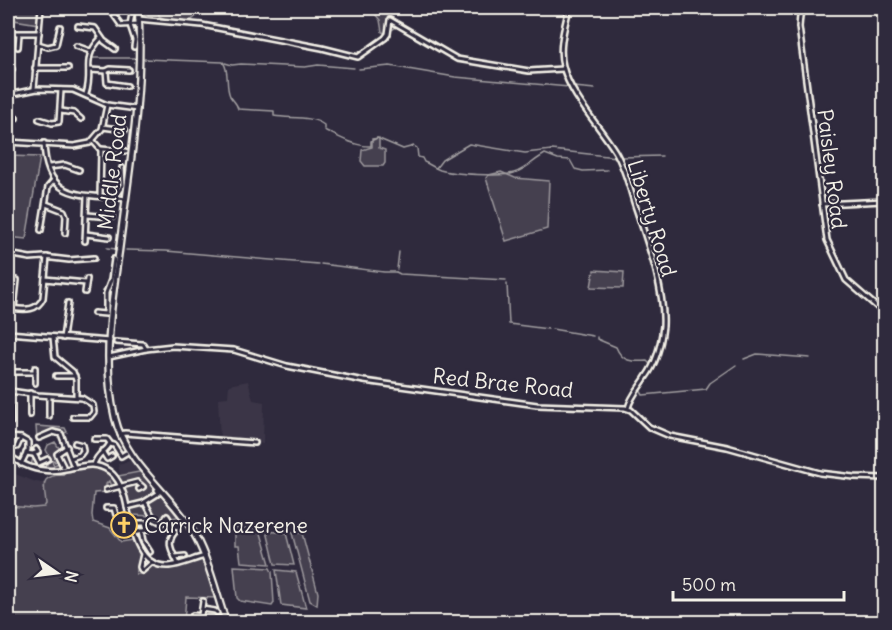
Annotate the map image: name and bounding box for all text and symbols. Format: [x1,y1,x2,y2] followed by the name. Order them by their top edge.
[811,108,853,230] street label: Paisley Road
[91,112,133,232] street label: Middle Road
[621,156,683,280] street label: Liberty Road
[431,362,575,404] street label: Red Brae Road
[109,510,139,540] church icon: Carrick Nazerene
[144,512,308,539] place label: Carrick Nazerene
[27,543,87,603] north arrow
[673,564,844,602] scale bar
[61,569,83,584] text: N
[682,573,736,596] text: 500 m

